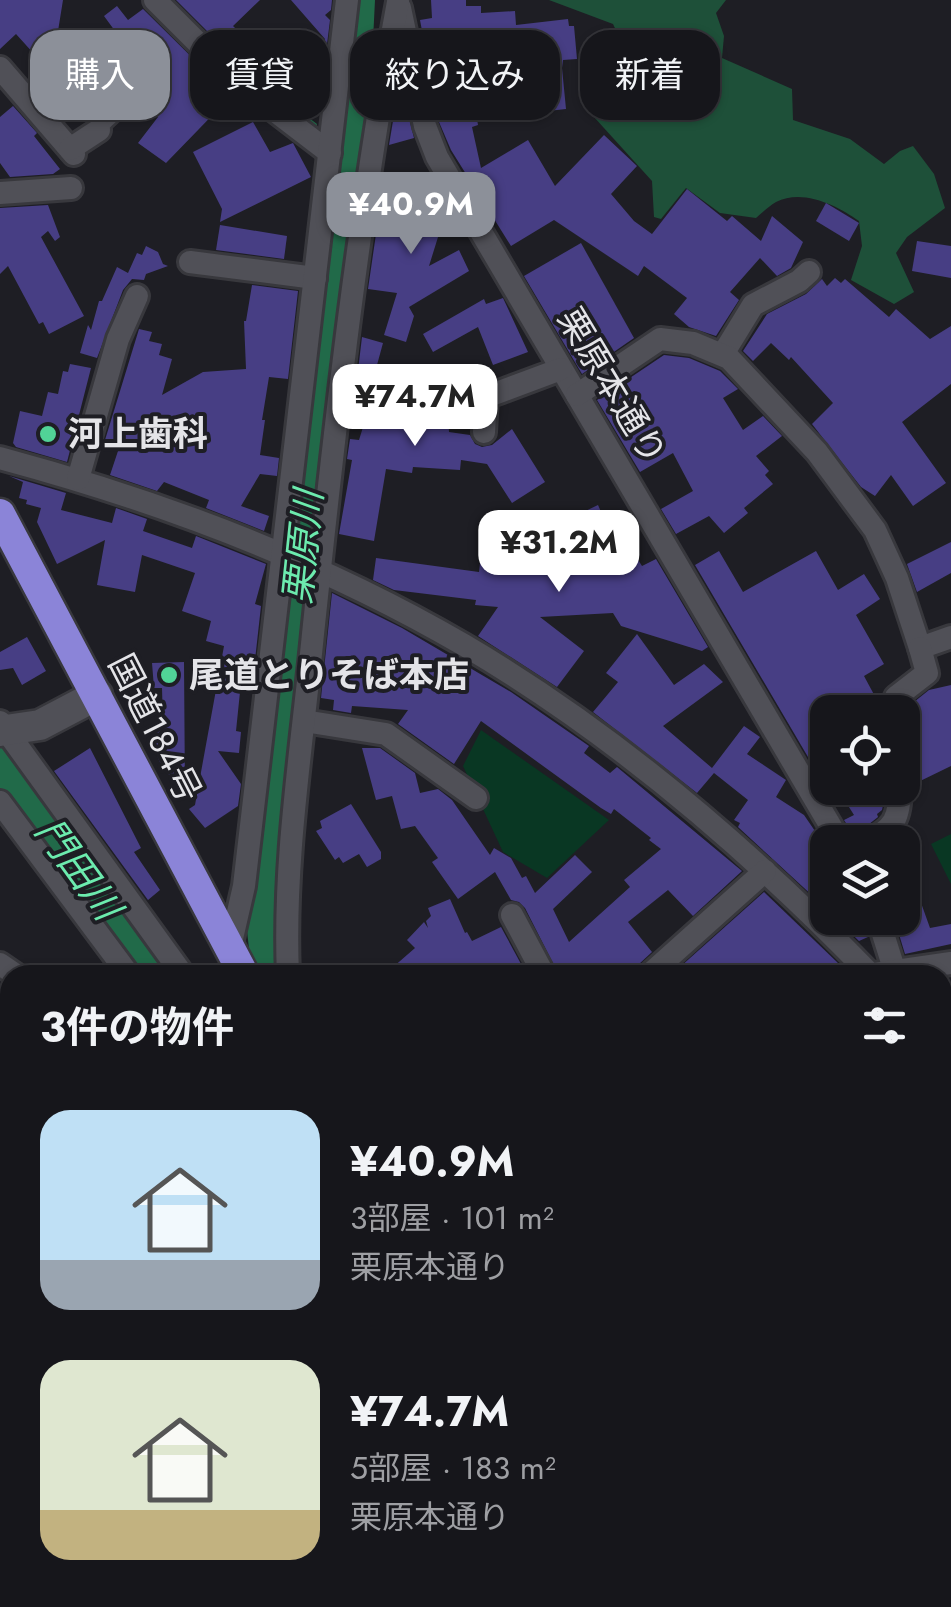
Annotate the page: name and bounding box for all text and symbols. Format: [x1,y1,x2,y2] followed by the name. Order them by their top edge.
[30,30,170,120] chip: 購入
[190,30,330,120] chip: 賃貸
[350,30,560,120] chip: 絞り込み
[580,30,720,120] chip: 新着
[330,172,492,257] pin: ¥40.9M
[348,181,474,227] text: ¥40.9M
[546,298,678,474] street label: 栗原本通り
[334,364,496,449] pin: ¥74.7M
[354,373,476,419] text: ¥74.7M
[68,409,208,459] place label: 河上歯科
[37,423,59,445] marker: 河上歯科
[269,483,336,607] water label: 栗原川
[478,510,640,595] pin: ¥31.2M
[500,519,618,565] text: ¥31.2M
[96,645,214,811] street label: 国道184号
[189,650,469,700] place label: 尾道とりそば本店
[158,664,180,686] marker: 尾道とりそば本店
[810,695,920,935] map controls
[810,695,920,805] button: locate
[23,806,137,934] water label: 門田川
[810,825,920,935] button: layers
[40,997,234,1058] text: 3件の物件
[857,998,912,1053] icon: filters
[350,1131,514,1192] text: ¥40.9M
[120,1150,240,1270] icon: home
[350,1195,554,1241] text: 3部屋 · 101 m²
[350,1244,510,1290] text: 栗原本通り
[350,1381,509,1442] text: ¥74.7M
[120,1400,240,1520] icon: home
[350,1445,556,1491] text: 5部屋 · 183 m²
[350,1494,510,1540] text: 栗原本通り

